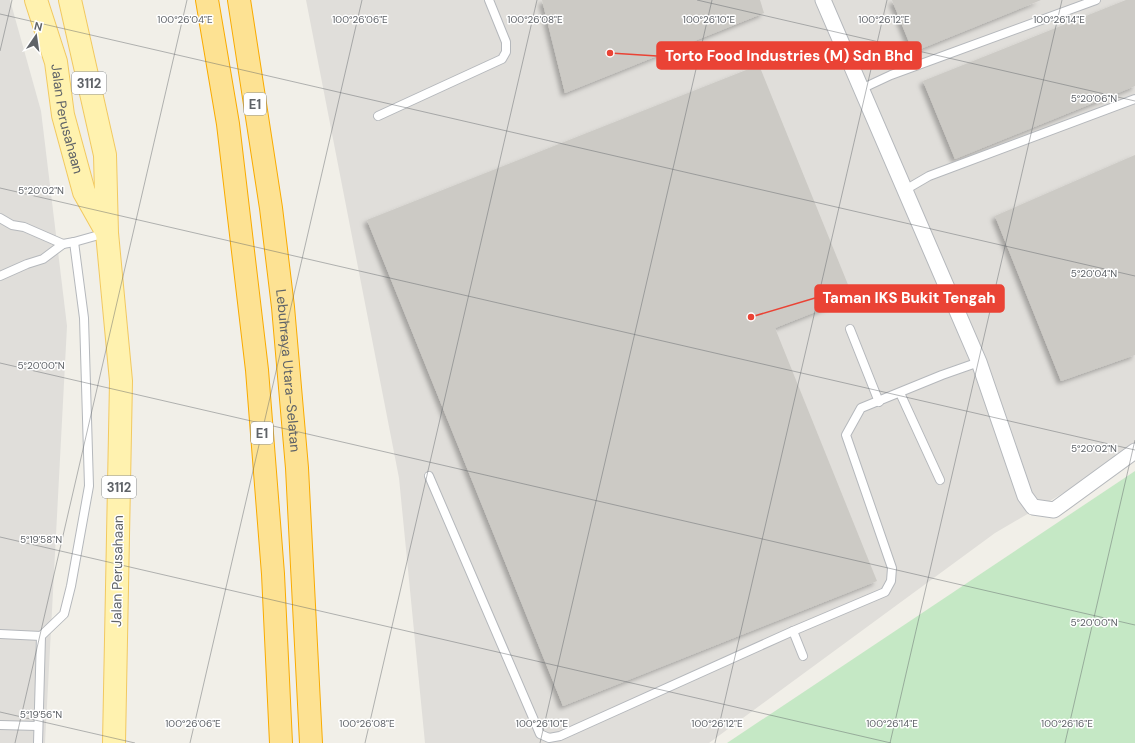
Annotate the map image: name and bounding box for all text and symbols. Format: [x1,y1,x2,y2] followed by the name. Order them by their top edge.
[157,13,213,26] text: 100°26'04"E
[332,13,388,26] text: 100°26'06"E
[507,13,563,26] text: 100°26'08"E
[683,13,736,26] text: 100°26'10"E
[858,13,910,26] text: 100°26'12"E
[1033,13,1085,26] text: 100°26'14"E
[16,16,56,56] north arrow
[33,19,44,34] text: N
[657,42,921,69] callout: Torto Food Industries (M) Sdn Bhd
[665,46,913,66] text: Torto Food Industries (M) Sdn Bhd
[47,63,88,176] street label: Jalan Perusahaan
[72,72,106,94] road number: 3112
[1071,92,1117,105] text: 5°20'06"N
[244,93,266,115] road number: E1
[18,184,64,197] text: 5°20'02"N
[1071,267,1117,280] text: 5°20'04"N
[815,285,1004,312] callout: Taman IKS Bukit Tengah
[272,288,305,453] street label: Lebuhraya Utara–Selatan
[822,288,996,308] text: Taman IKS Bukit Tengah
[17,359,65,372] text: 5°20'00"N
[251,422,273,444] road number: E1
[1071,442,1117,455] text: 5°20'02"N
[102,476,136,498] road number: 3112
[107,515,127,627] street label: Jalan Perusahaan
[20,533,62,546] text: 5°19'58"N
[1070,616,1118,629] text: 5°20'00"N
[20,708,62,721] text: 5°19'56"N
[165,717,221,730] text: 100°26'06"E
[339,717,395,730] text: 100°26'08"E
[516,717,569,730] text: 100°26'10"E
[691,717,743,730] text: 100°26'12"E
[866,717,918,730] text: 100°26'14"E
[1041,717,1093,730] text: 100°26'16"E

